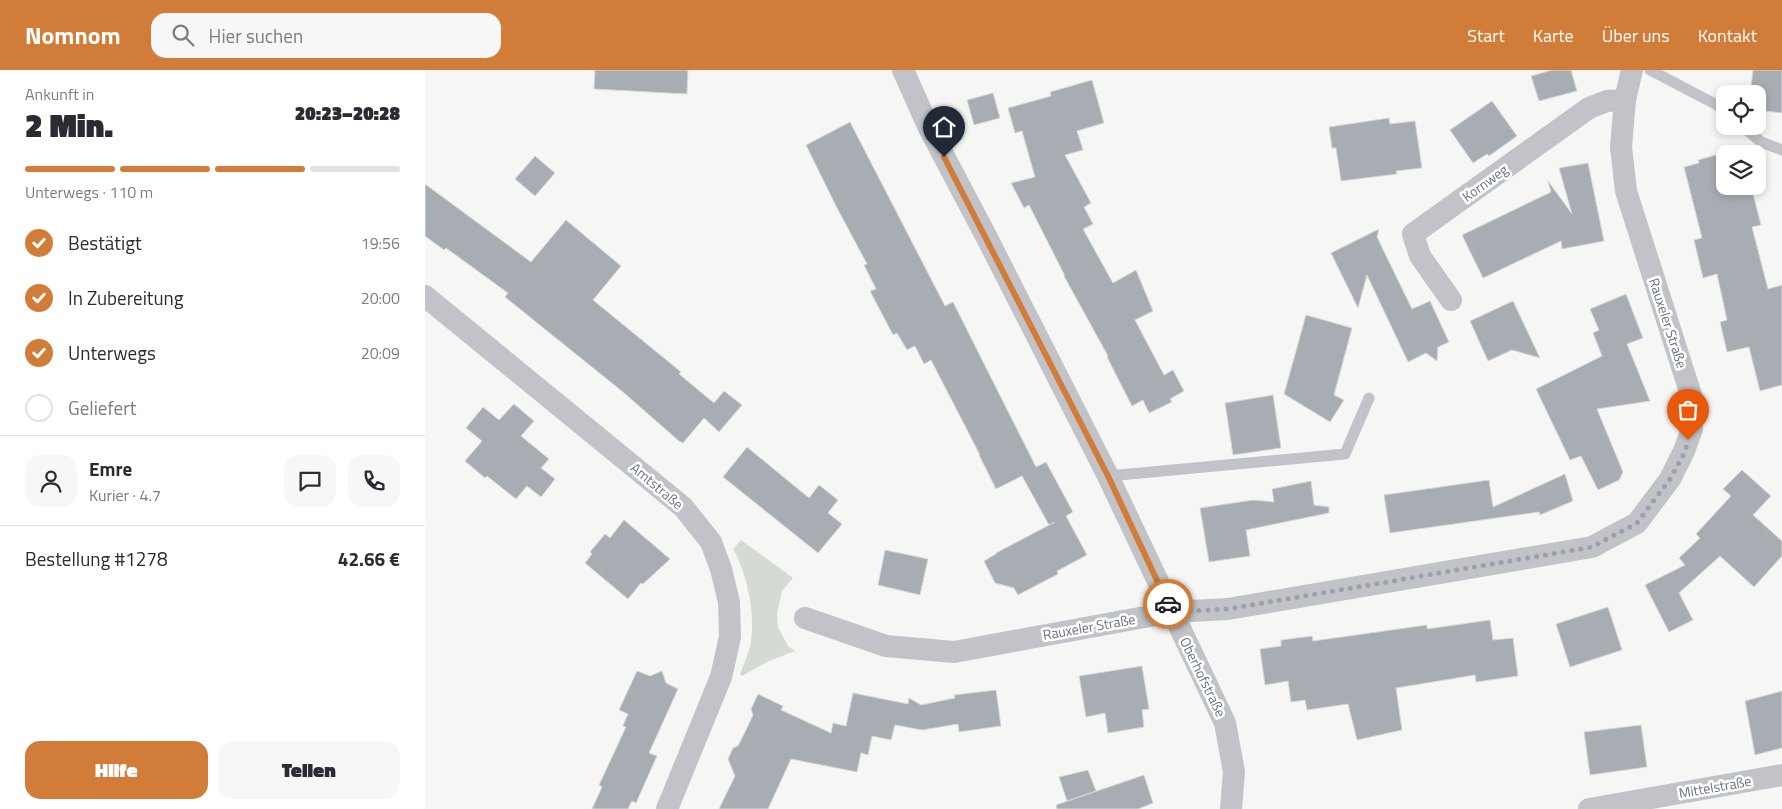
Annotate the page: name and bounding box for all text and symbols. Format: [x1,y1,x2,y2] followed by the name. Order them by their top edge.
[151,13,501,58] search box
[25,17,121,53] text: Nomnom
[169,21,197,49] icon: search
[209,21,303,50] text: Hier suchen
[1467,22,1505,49] text: Start
[1533,22,1574,49] text: Karte
[1602,22,1670,49] text: Über uns
[1698,22,1757,49] text: Kontakt
[25,82,94,106] text: Ankunft in
[1716,85,1766,195] map controls
[1716,85,1766,135] button: locate
[295,98,400,127] text: 20:23–20:28
[25,101,113,149] text: 2 Min.
[923,106,965,157] pin
[930,113,958,141] icon: home
[1716,145,1766,195] button: layers
[1457,159,1512,206] street label: Kornweg
[25,180,153,204] text: Unterwegs · 110 m
[68,228,142,257] text: Bestätigt
[25,229,53,257] icon: check
[361,231,400,255] text: 19:56
[1644,275,1693,371] street label: Rauxeler Straße
[68,283,184,312] text: In Zubereitung
[25,284,53,312] icon: check
[361,286,400,310] text: 20:00
[68,338,156,367] text: Unterwegs
[25,339,53,367] icon: check
[361,341,400,365] text: 20:09
[1667,389,1709,440] pin
[68,393,136,422] text: Geliefert
[1674,396,1702,424] icon: bag
[89,454,132,483] text: Emre
[25,455,77,507] button: person
[284,455,336,507] button: chat
[348,455,400,507] button: phone
[626,457,688,514] street label: Amtstraße
[89,483,161,507] text: Kurier · 4.7
[25,544,168,573] text: Bestellung #1278
[338,544,400,573] text: 42.66 €
[1143,579,1193,629] courier
[1154,590,1182,618] icon: car
[1041,608,1137,645] street label: Rauxeler Straße
[1175,633,1232,720] street label: Oberhofstraße
[25,741,208,799] button: Hilfe
[218,741,400,799] button: Teilen
[1677,770,1753,803] street label: Mittelstraße

